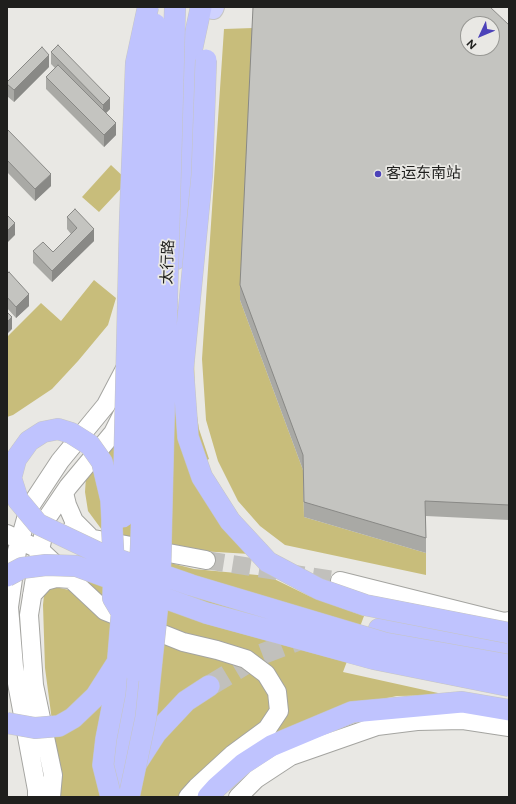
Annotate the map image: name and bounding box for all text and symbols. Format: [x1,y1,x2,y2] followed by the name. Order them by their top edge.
[460,16,500,56] north arrow
[464,36,479,52] text: N
[386,165,461,183] place label: 客运东南站
[373,169,383,179] marker: 客运东南站
[158,239,178,285] street label: 太行路

